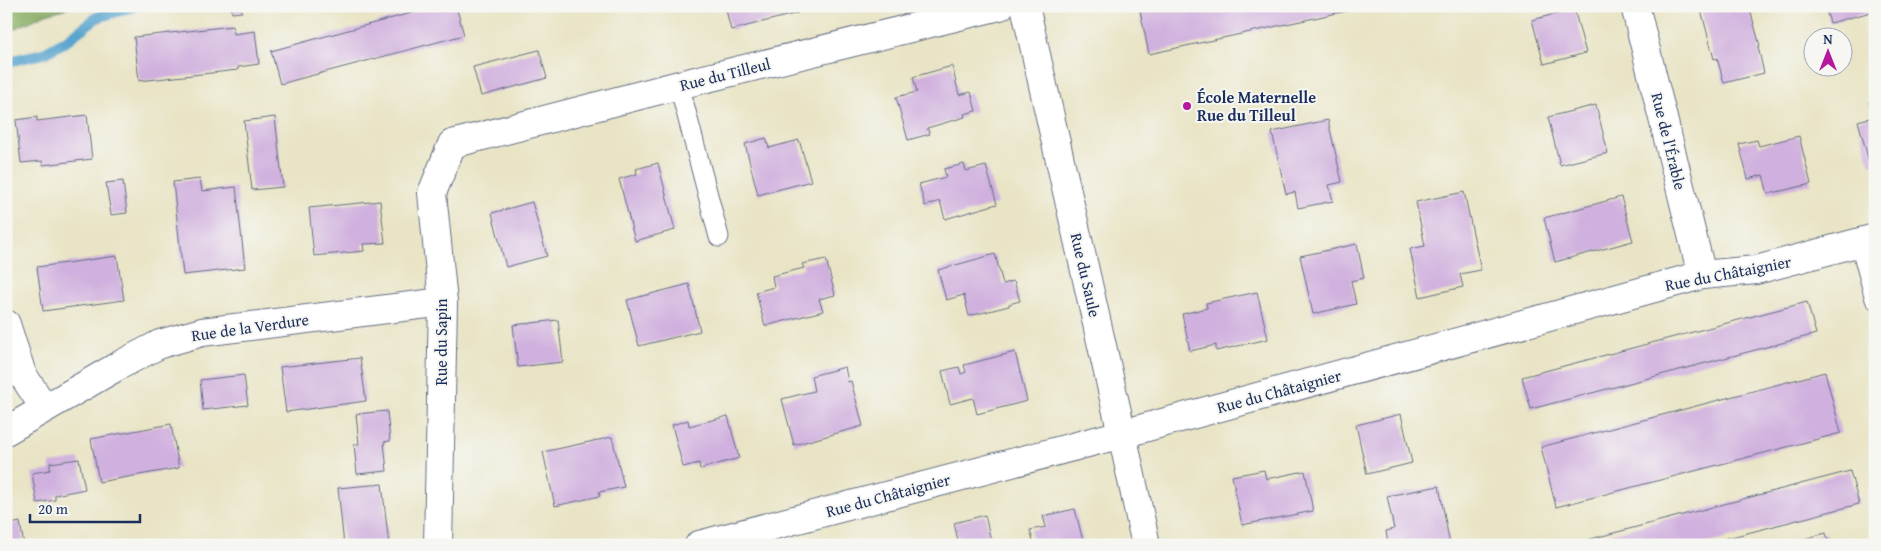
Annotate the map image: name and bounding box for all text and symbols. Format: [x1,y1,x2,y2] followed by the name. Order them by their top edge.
[1804,28,1854,78] north arrow
[1823,29,1833,49] text: N
[677,51,773,97] street label: Rue du Tilleul
[1197,85,1316,127] place label: École Maternelle Rue du Tilleul
[1645,90,1693,192] street label: Rue de l'Érable
[1181,100,1193,112] marker: École Maternelle Rue du Tilleul
[1065,231,1107,319] street label: Rue du Saule
[1663,249,1794,297] street label: Rue du Châtaignier
[429,298,453,386] street label: Rue du Sapin
[190,307,310,347] street label: Rue de la Verdure
[1214,363,1344,419] street label: Rue du Châtaignier
[823,467,953,523] street label: Rue du Châtaignier
[30,491,140,523] scale bar
[38,498,69,519] text: 20 m

